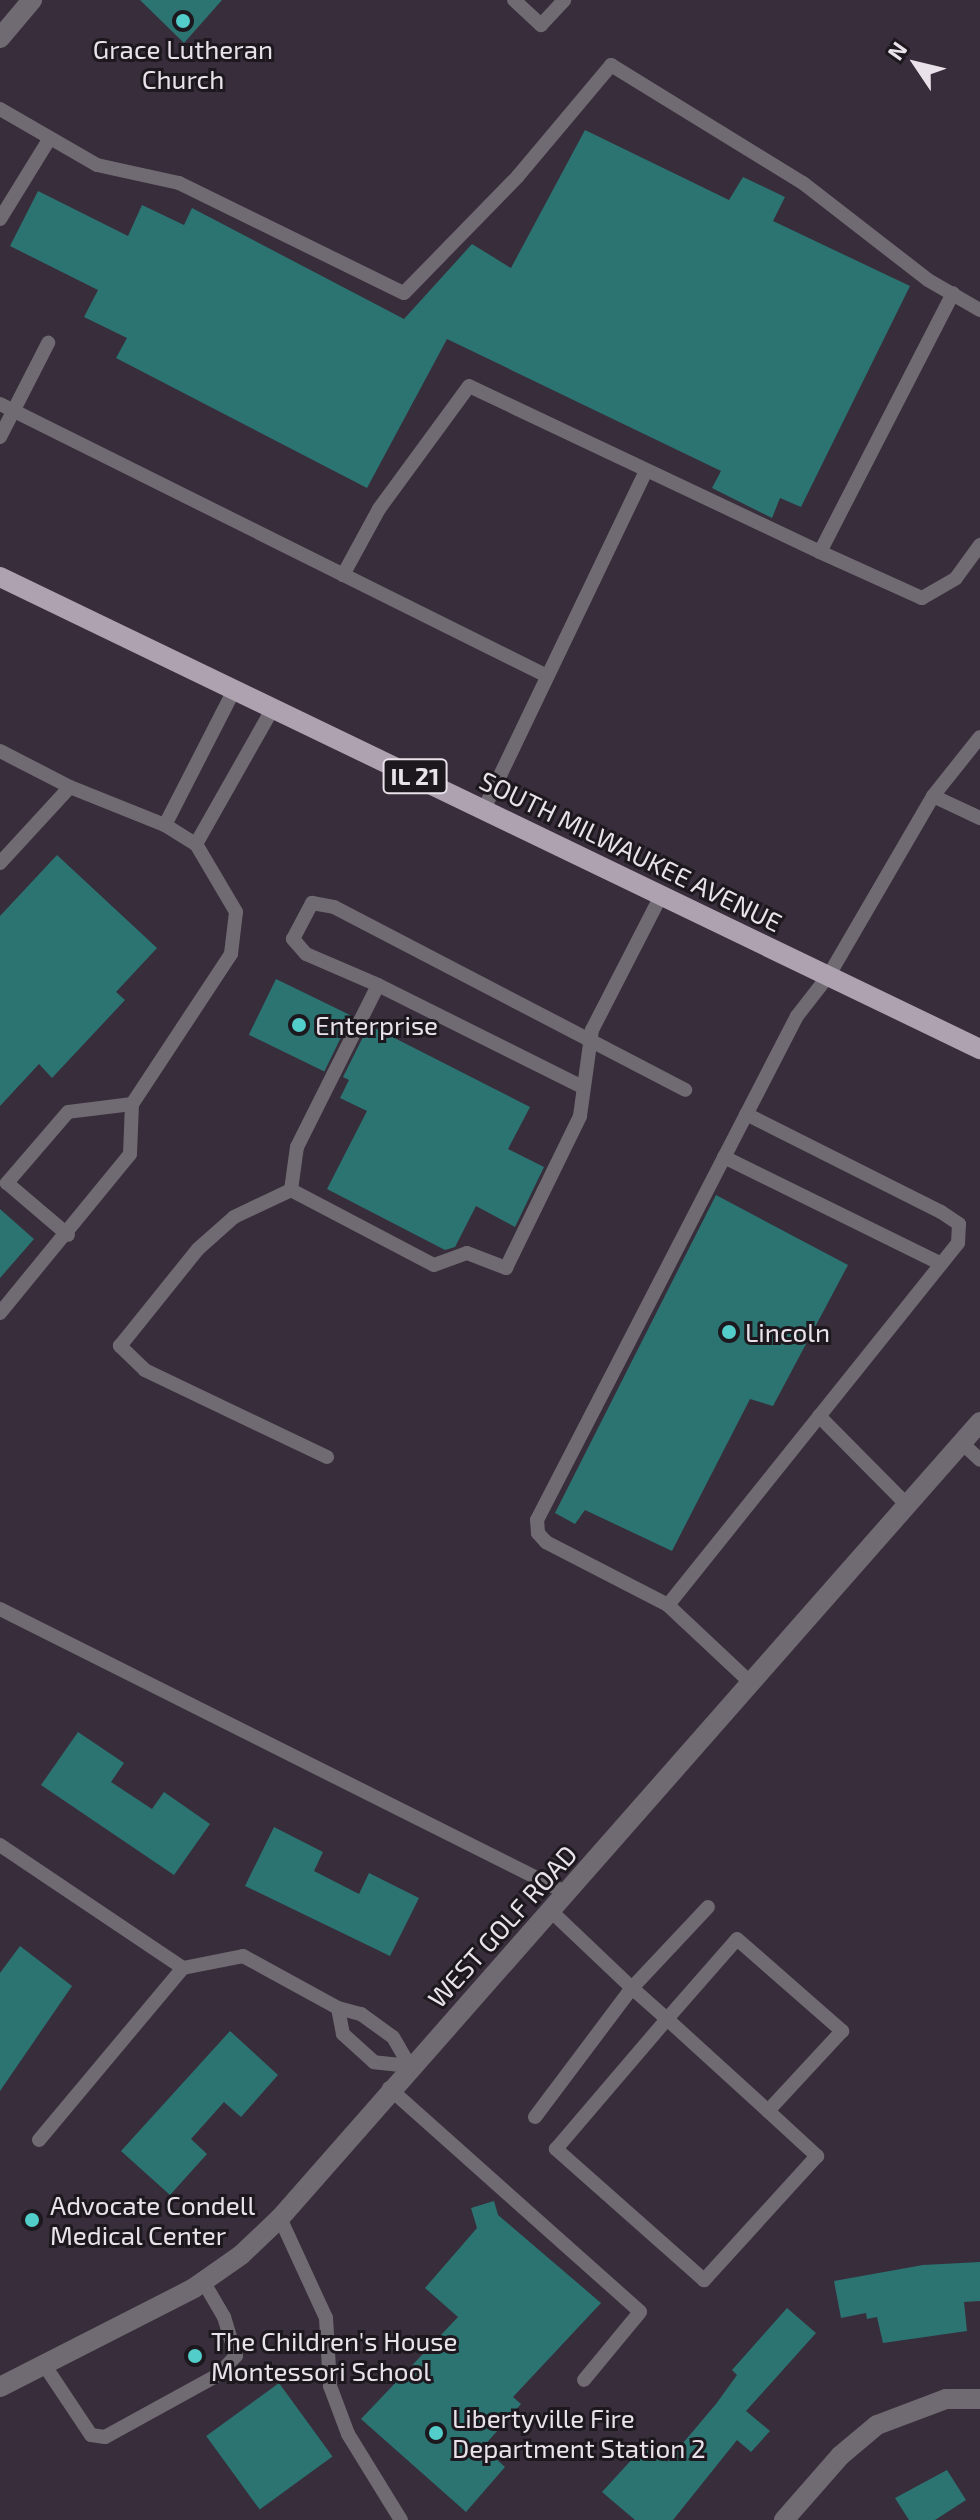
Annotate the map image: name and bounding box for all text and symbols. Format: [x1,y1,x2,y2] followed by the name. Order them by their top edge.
[174,12,192,30] marker: Grace Lutheran Church
[876,24,956,104] north arrow
[93,33,273,94] place label: Grace Lutheran Church
[881,36,912,64] text: N
[381,756,449,796] road number: IL 21
[475,764,787,938] street label: SOUTH MILWAUKEE AVENUE
[315,1009,438,1041] place label: Enterprise
[290,1016,308,1034] marker: Enterprise
[745,1316,830,1348] place label: Lincoln
[720,1323,738,1341] marker: Lincoln
[421,1838,583,2014] street label: WEST GOLF ROAD
[50,2189,255,2250] place label: Advocate Condell Medical Center
[21,2209,43,2231] marker: Advocate Condell Medical Center
[211,2325,457,2386] place label: The Children's House Montessori School
[186,2347,204,2365] marker: The Children's House Montessori School
[452,2402,706,2464] place label: Libertyville Fire Department Station 2
[427,2424,445,2442] marker: Libertyville Fire Department Station 2

